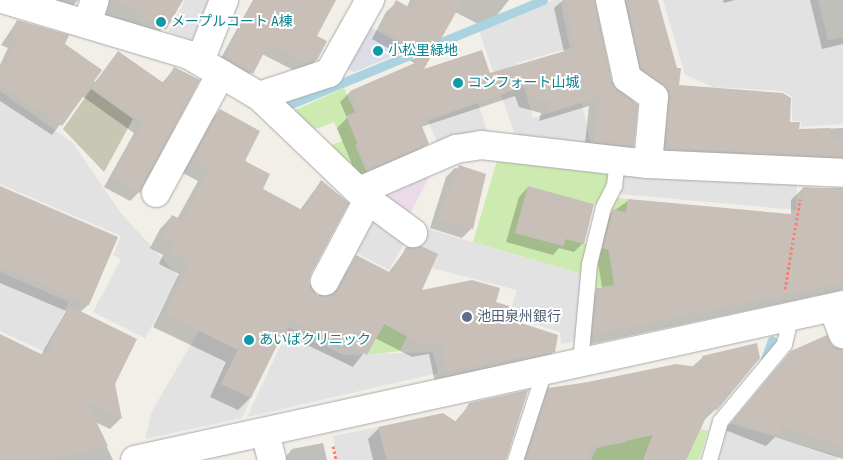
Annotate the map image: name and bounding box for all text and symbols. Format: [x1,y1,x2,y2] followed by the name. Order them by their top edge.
[171,14,294,30] place label: メープルコート A棟
[155,16,167,28] marker: メープルコート A棟
[388,43,458,59] place label: 小松里緑地
[372,45,384,57] marker: 小松里緑地
[468,75,580,91] place label: コンフォート山城
[452,77,464,89] marker: コンフォート山城
[477,309,561,325] place label: 池田泉州銀行
[461,311,473,323] marker: 池田泉州銀行
[259,332,371,348] place label: あいばクリニック
[243,334,255,346] marker: あいばクリニック

